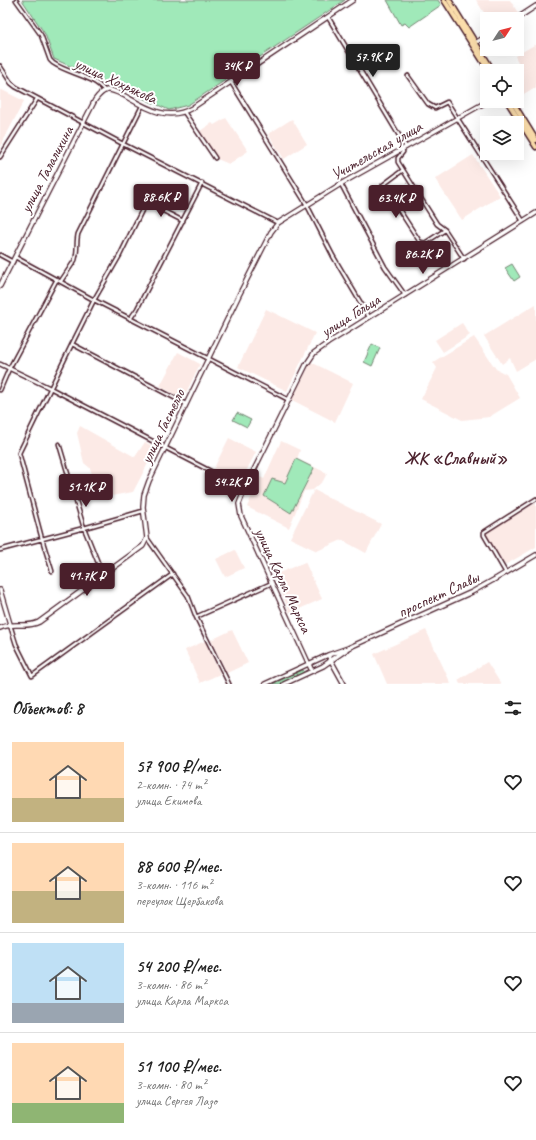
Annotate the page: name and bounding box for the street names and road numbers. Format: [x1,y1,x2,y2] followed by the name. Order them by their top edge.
[70,53,161,109] street label: улица Хохрякова
[328,116,426,185] street label: Учительская улица
[15,121,79,217] street label: улица Талалихина
[316,289,385,342] street label: улица Гольца
[136,385,190,468] street label: улица Гастелло
[250,524,317,637] street label: улица Карла Маркса
[395,567,483,622] street label: проспект Славы

